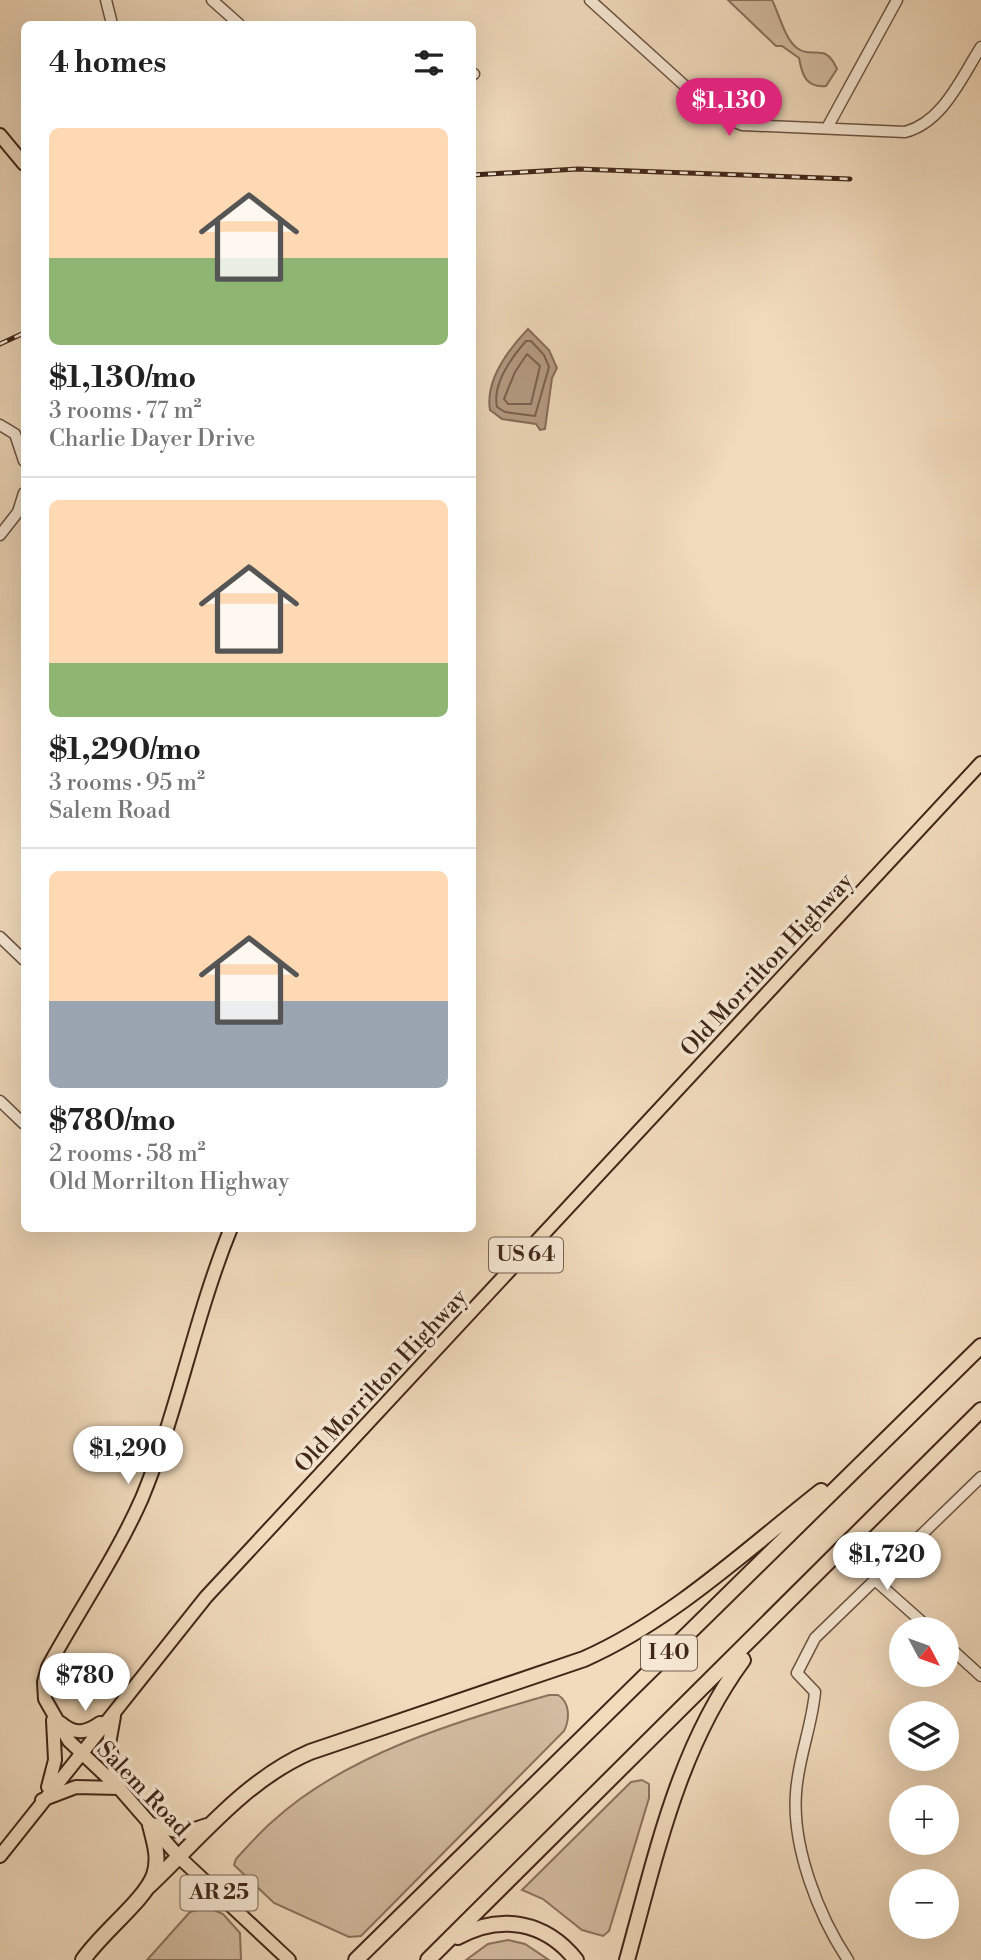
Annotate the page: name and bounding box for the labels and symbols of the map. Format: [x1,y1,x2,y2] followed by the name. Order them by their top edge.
[672,78,786,138] pin: $1,130
[675,867,860,1062] street label: Old Morrilton Highway
[489,1238,563,1272] road number: US 64
[289,1283,474,1478] street label: Old Morrilton Highway
[71,1426,185,1486] pin: $1,290
[830,1532,944,1592] pin: $1,720
[889,1617,959,1687] north arrow
[641,1636,697,1670] road number: I 40
[44,1654,126,1713] pin: $780
[91,1736,195,1842] street label: Salem Road
[180,1876,258,1910] road number: AR 25

